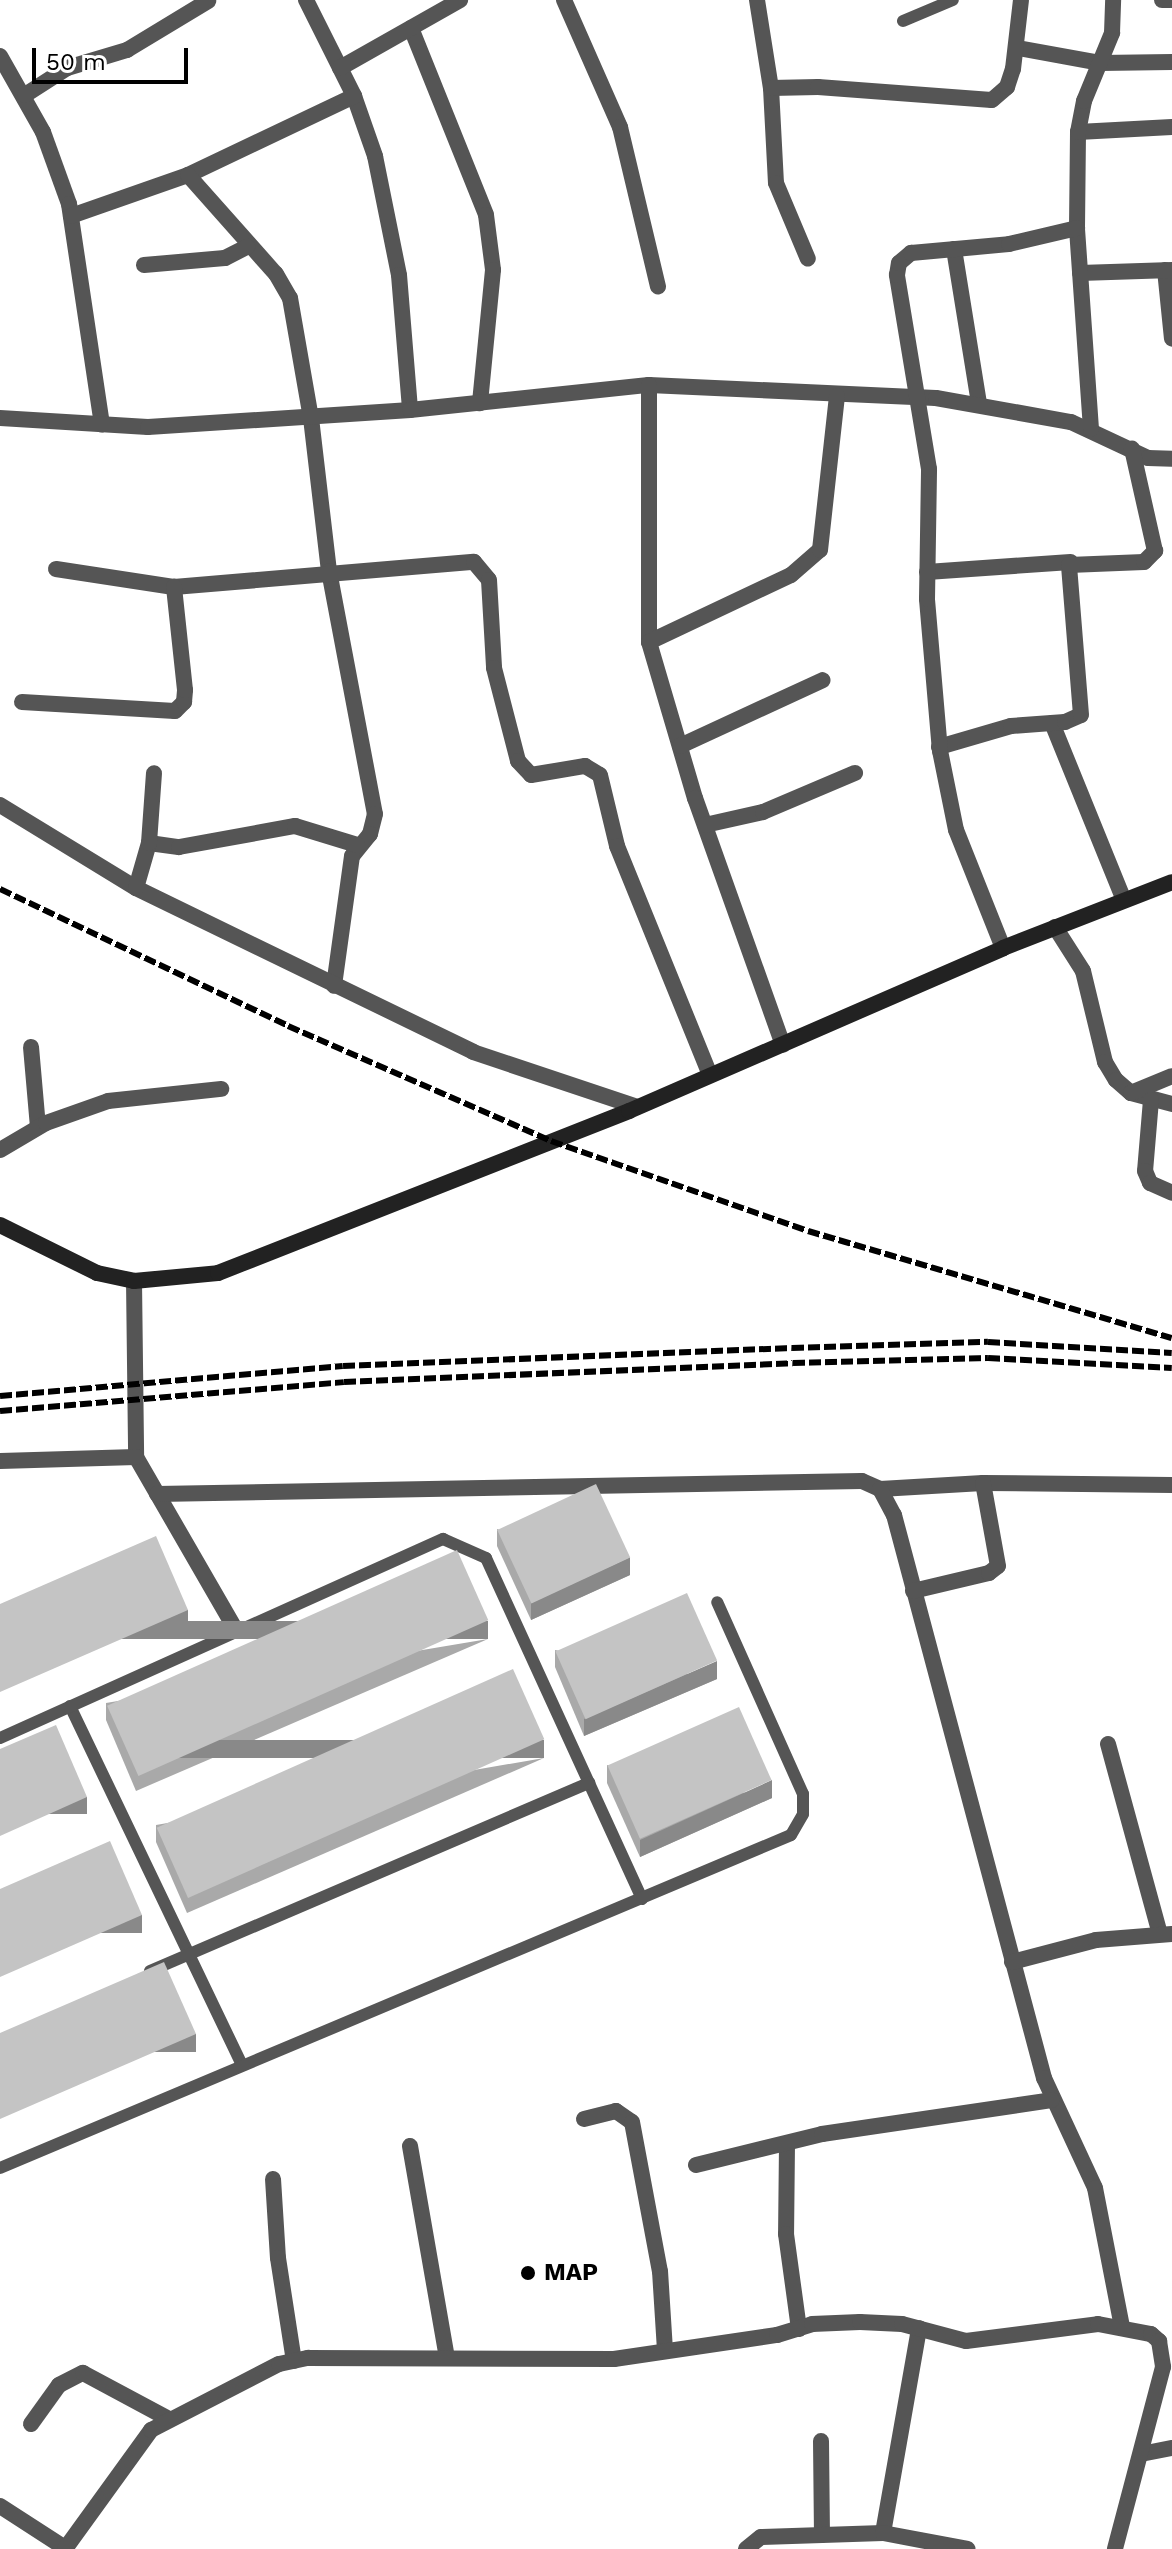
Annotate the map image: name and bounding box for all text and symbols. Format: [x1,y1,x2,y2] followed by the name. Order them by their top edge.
[36,32,192,82] scale bar
[46,48,106,76] text: 50 m
[544,2259,598,2287] place label: MAP
[519,2264,537,2282] marker: MAP

